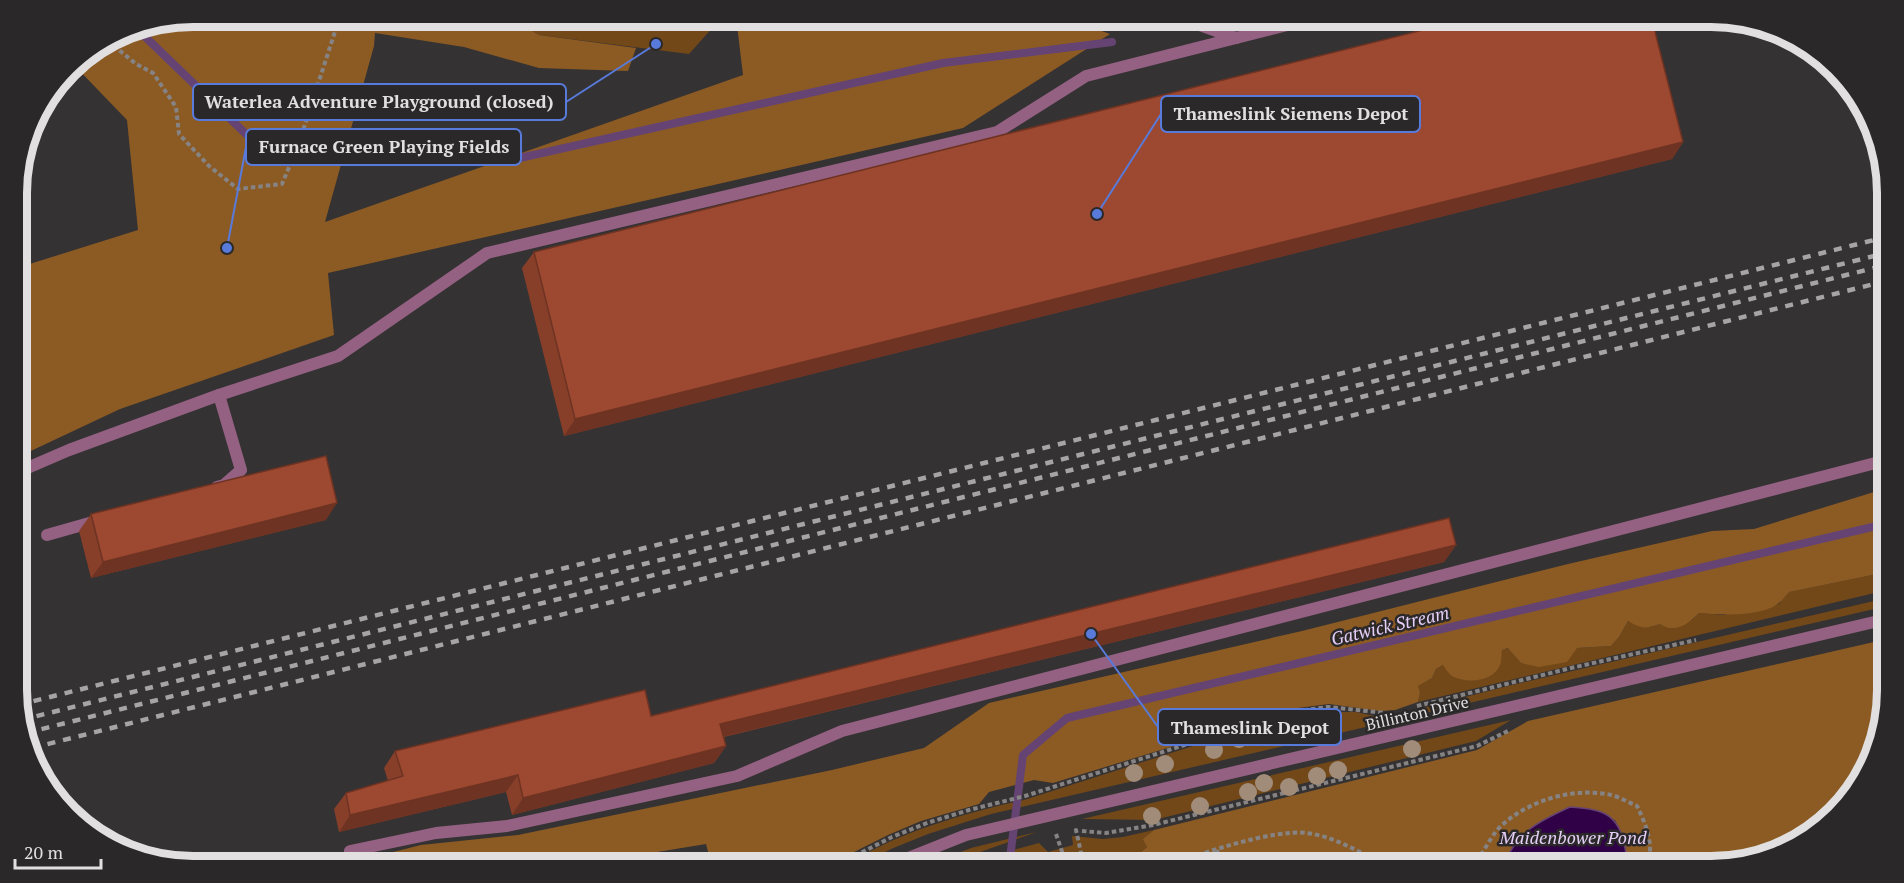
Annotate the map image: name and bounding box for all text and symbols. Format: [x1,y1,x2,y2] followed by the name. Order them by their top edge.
[193,84,566,120] callout: Waterlea Adventure Playground (closed)
[205,89,553,113] text: Waterlea Adventure Playground (closed)
[1161,96,1420,132] callout: Thameslink Siemens Depot
[1173,101,1409,125] text: Thameslink Siemens Depot
[246,129,521,165] callout: Furnace Green Playing Fields
[259,134,509,158] text: Furnace Green Playing Fields
[1328,600,1452,650] water label: Gatwick Stream
[1363,690,1471,736] street label: Billinton Drive
[1158,709,1341,745] callout: Thameslink Depot
[1171,715,1329,739] text: Thameslink Depot
[1498,825,1647,849] water label: Maidenbower Pond
[15,832,100,870] scale bar
[24,840,64,864] text: 20 m

